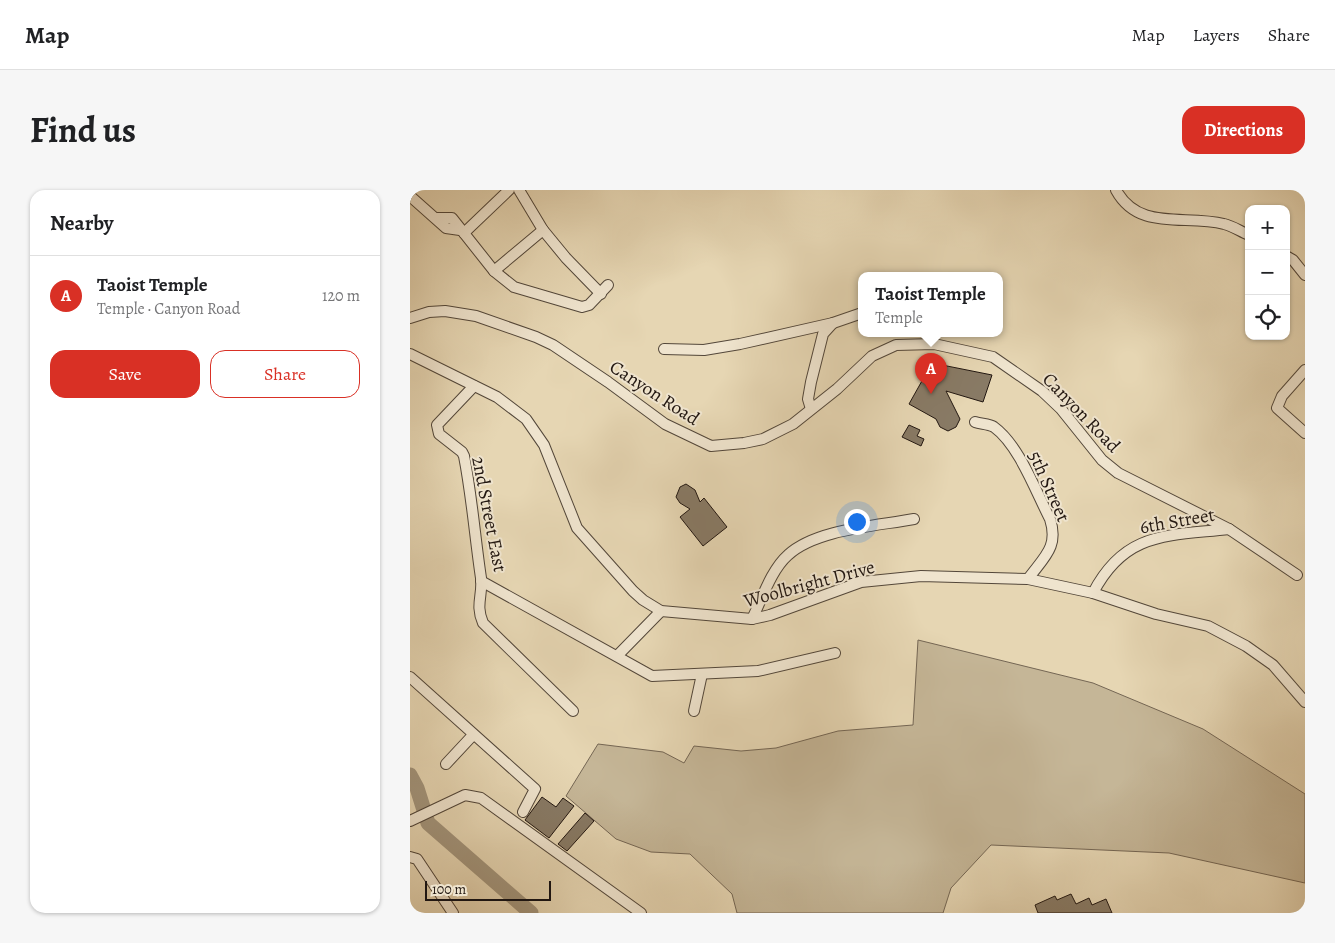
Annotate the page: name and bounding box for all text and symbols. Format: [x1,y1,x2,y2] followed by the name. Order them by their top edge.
[25,19,69,51] text: Map
[1132,23,1165,47] text: Map
[1193,23,1240,47] text: Layers
[1268,23,1310,47] text: Share
[30,106,136,154] text: Find us
[1182,106,1305,154] button: Directions
[1245,205,1290,340] map controls
[1245,205,1290,250] button: +
[50,209,113,237] text: Nearby
[1245,250,1290,295] button: −
[97,272,208,298] text: Taoist Temple
[858,272,1003,337] popup
[875,281,986,307] text: Taoist Temple
[61,285,71,307] text: A
[322,285,360,307] text: 120 m
[1245,295,1290,340] button: locate
[97,298,240,320] text: Temple · Canyon Road
[875,307,923,329] text: Temple
[50,350,200,398] button: Save
[210,350,360,398] button: Share
[915,353,947,394] pin: A
[605,354,705,432] street label: Canyon Road
[1036,367,1127,459] street label: Canyon Road
[1022,447,1076,526] street label: 5th Street
[465,454,513,574] street label: 2nd Street East
[1138,502,1217,540] street label: 6th Street
[844,509,870,535] your location
[740,554,878,614] street label: Woolbright Drive
[425,878,551,901] scale bar
[432,880,466,899] text: 100 m

